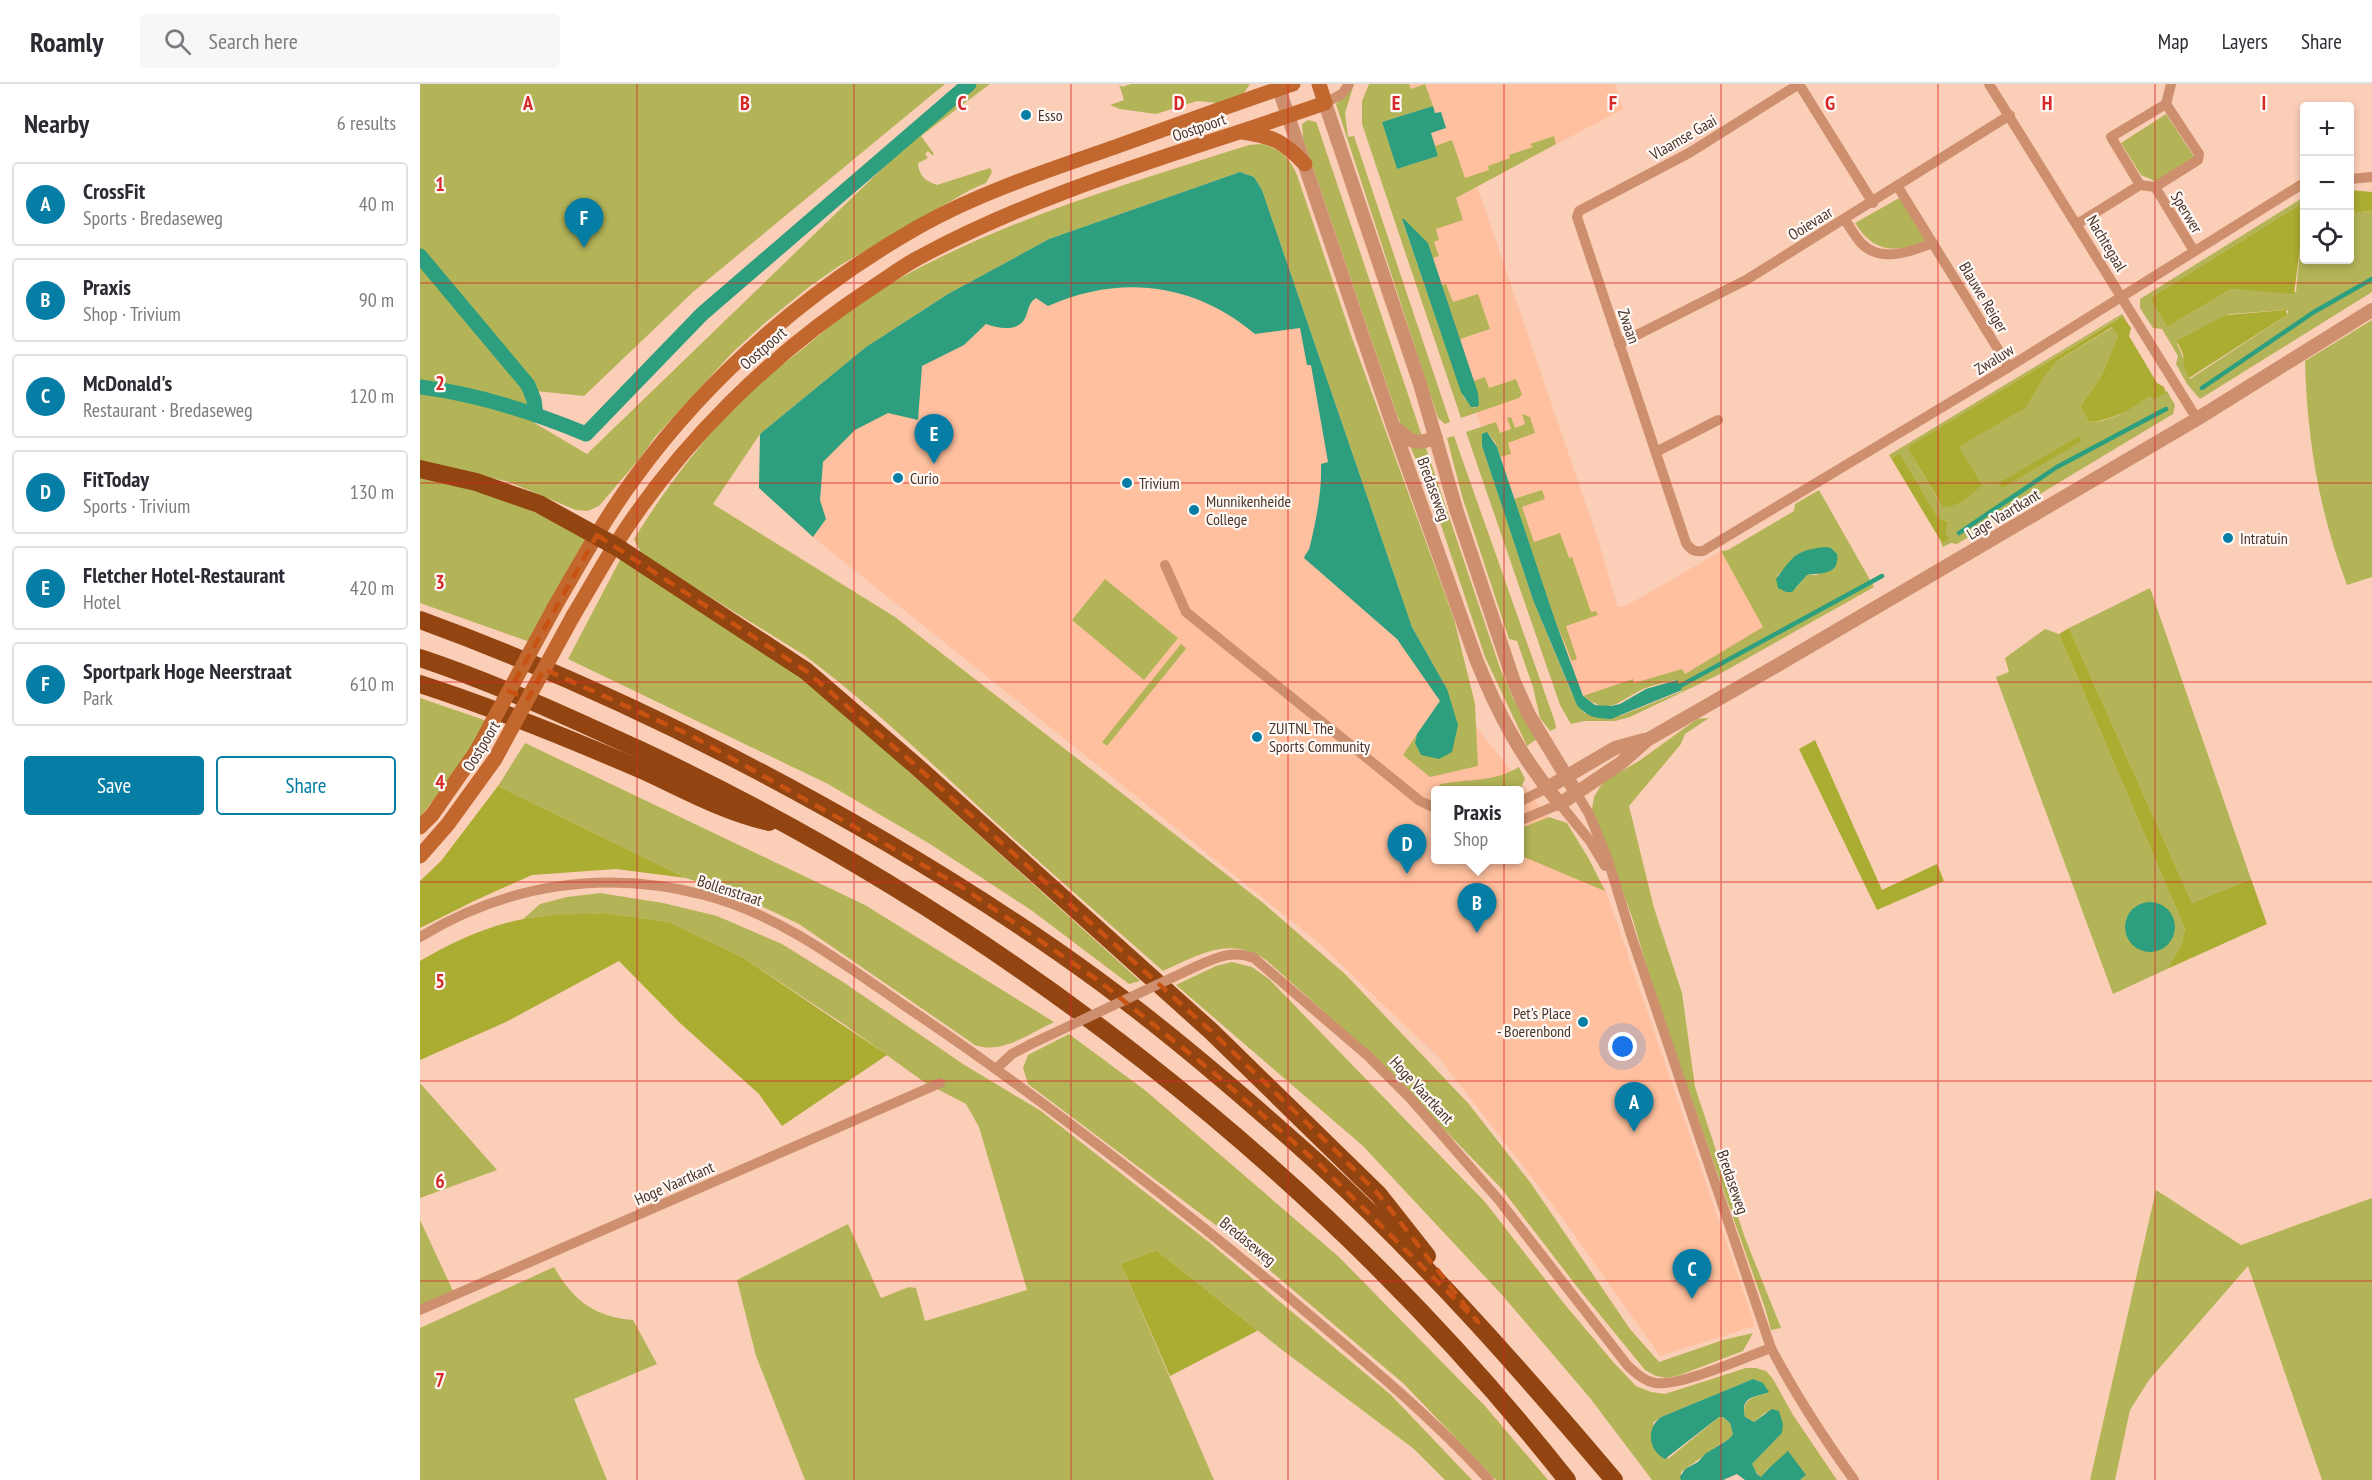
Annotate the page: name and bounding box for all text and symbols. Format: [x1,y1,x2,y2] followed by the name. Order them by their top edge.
[140,14,560,68] search box
[30,23,104,60] text: Roamly
[161,25,194,58] icon: search
[209,27,298,55] text: Search here
[2158,28,2189,55] text: Map
[2222,28,2268,55] text: Layers
[2301,28,2342,55] text: Share
[522,90,534,116] text: A
[740,90,750,116] text: B
[957,90,967,116] text: C
[1174,90,1185,116] text: D
[1392,90,1400,116] text: E
[1609,90,1617,116] text: F
[1825,90,1835,116] text: G
[2042,90,2052,116] text: H
[2262,90,2266,116] text: I
[2300,102,2354,264] map controls
[2300,102,2354,156] button: +
[1038,105,1063,125] place label: Esso
[24,107,89,140] text: Nearby
[1019,108,1033,122] marker: Esso
[1170,108,1229,145] street label: Oostpoort
[337,110,396,136] text: 6 results
[1645,110,1720,165] street label: Vlaamse Gaai
[2300,156,2354,210] button: −
[435,171,445,197] text: 1
[83,177,145,205] text: CrossFit
[2167,188,2207,237] street label: Sperwer
[40,191,51,217] text: A
[359,191,394,217] text: 40 m
[564,198,604,248] pin: F
[1784,201,1837,244] street label: Ooievaar
[83,205,223,231] text: Sports · Bredaseweg
[2300,210,2354,264] button: locate
[2082,211,2132,275] street label: Nachtegaal
[1955,258,2013,337] street label: Blauwe Reiger
[83,273,131,301] text: Praxis
[41,287,50,313] text: B
[359,287,394,313] text: 90 m
[83,301,181,327] text: Shop · Trivium
[1614,306,1644,346] street label: Zwaan
[736,322,791,374] street label: Oostpoort
[1971,339,2018,379] street label: Zwaluw
[83,369,172,397] text: McDonald's
[435,370,445,396] text: 2
[41,383,50,409] text: C
[350,383,394,409] text: 120 m
[83,397,253,423] text: Restaurant · Bredaseweg
[914,414,954,464] pin: E
[1413,454,1455,524] street label: Bredaseweg
[83,465,149,493] text: FitToday
[910,468,939,488] place label: Curio
[891,471,905,485] marker: Curio
[1139,473,1180,493] place label: Trivium
[1120,476,1134,490] marker: Trivium
[40,479,51,505] text: D
[350,479,394,505] text: 130 m
[1963,484,2044,544] street label: Lage Vaartkant
[1206,491,1291,529] place label: Munnikenheide College
[83,493,190,519] text: Sports · Trivium
[1187,503,1201,517] marker: Munnikenheide College
[2240,528,2288,548] place label: Intratuin
[2221,531,2235,545] marker: Intratuin
[83,561,285,589] text: Fletcher Hotel-Restaurant
[435,569,445,595] text: 3
[41,575,50,601] text: E
[350,575,394,601] text: 420 m
[83,589,121,615] text: Hotel
[83,657,292,685] text: Sportpark Hoge Neerstraat
[41,671,50,697] text: F
[350,671,394,697] text: 610 m
[83,685,113,711] text: Park
[458,717,504,775] street label: Oostpoort
[1269,718,1370,756] place label: ZUITNL The Sports Community
[1250,730,1264,744] marker: ZUITNL The Sports Community
[24,756,204,815] button: Save
[216,756,396,815] button: Share
[435,769,445,795] text: 4
[1431,786,1524,864] popup
[1454,798,1501,826] text: Praxis
[1388,824,1426,874] pin: D
[1454,826,1488,852] text: Shop
[695,870,765,910] street label: Bollenstraat
[1458,884,1496,933] pin: B
[435,968,445,994] text: 5
[1497,1003,1571,1041] place label: Pet's Place - Boerenbond
[1576,1015,1590,1029] marker: Pet's Place - Boerenbond
[1608,1032,1637,1061] your location
[1386,1052,1459,1128] street label: Hoge Vaartkant
[1614,1082,1654,1132] pin: A
[1713,1147,1753,1217] street label: Bredaseweg
[631,1156,717,1209] street label: Hoge Vaartkant
[435,1168,445,1194] text: 6
[1216,1212,1280,1270] street label: Bredaseweg
[1672,1250,1712,1299] pin: C
[435,1367,445,1393] text: 7

